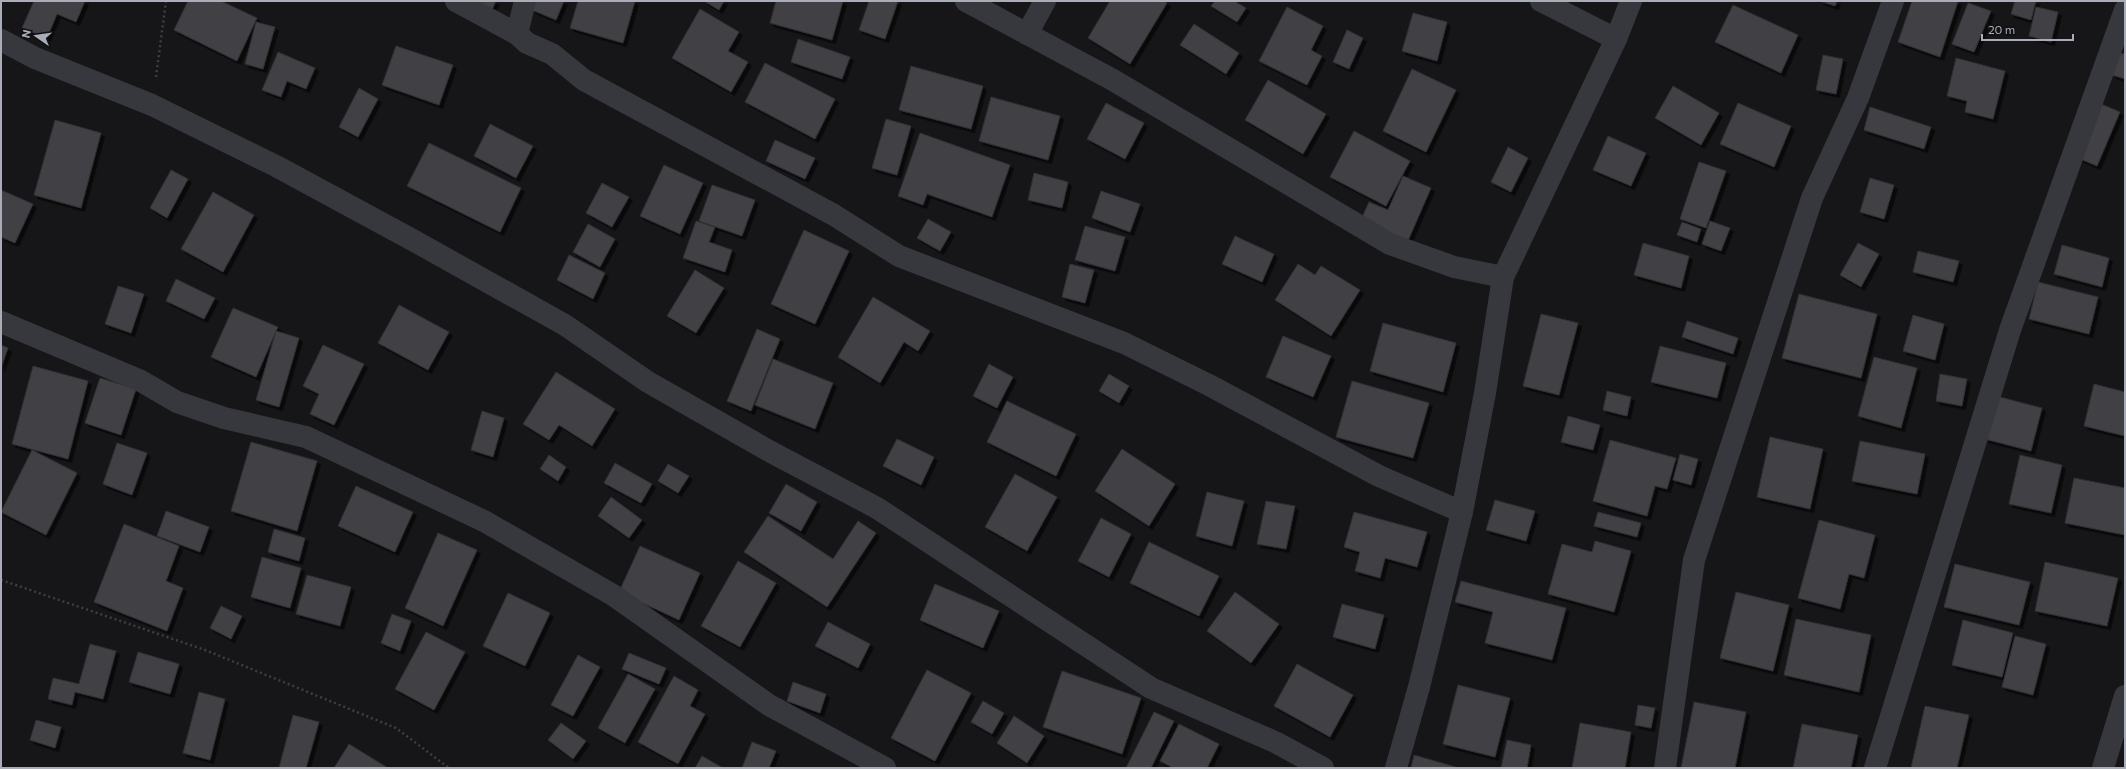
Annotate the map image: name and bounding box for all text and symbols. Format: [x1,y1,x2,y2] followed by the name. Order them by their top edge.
[16,16,56,56] north arrow
[1982,16,2073,42] scale bar
[1988,22,2015,36] text: 20 m
[19,28,33,39] text: N

